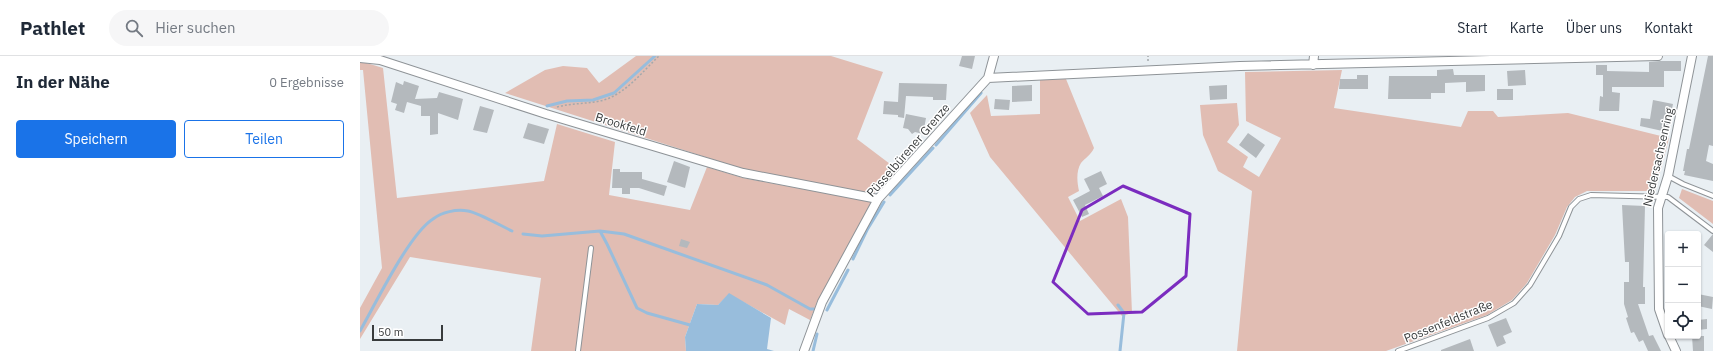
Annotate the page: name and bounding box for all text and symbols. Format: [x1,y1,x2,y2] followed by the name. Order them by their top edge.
[109,10,389,46] search box
[20,16,85,40] text: Pathlet
[123,17,145,39] icon: search
[155,18,235,37] text: Hier suchen
[1457,19,1488,37] text: Start
[1510,19,1544,37] text: Karte
[1566,19,1622,37] text: Über uns
[1644,19,1693,37] text: Kontakt
[16,71,110,93] text: In der Nähe
[269,74,344,91] text: 0 Ergebnisse
[863,100,953,200] street label: Püsselbürener Grenze
[1639,105,1677,208] street label: Niedersachsenring
[594,109,648,139] street label: Brookfeld
[16,120,176,158] button: Speichern
[184,120,344,158] button: Teilen
[1665,231,1701,339] map controls
[1665,231,1701,267] button: +
[1665,267,1701,303] button: −
[1401,296,1495,346] street label: Possenfeldstraße
[1665,303,1701,339] button: locate
[372,323,443,342] scale bar
[378,325,403,339] text: 50 m

